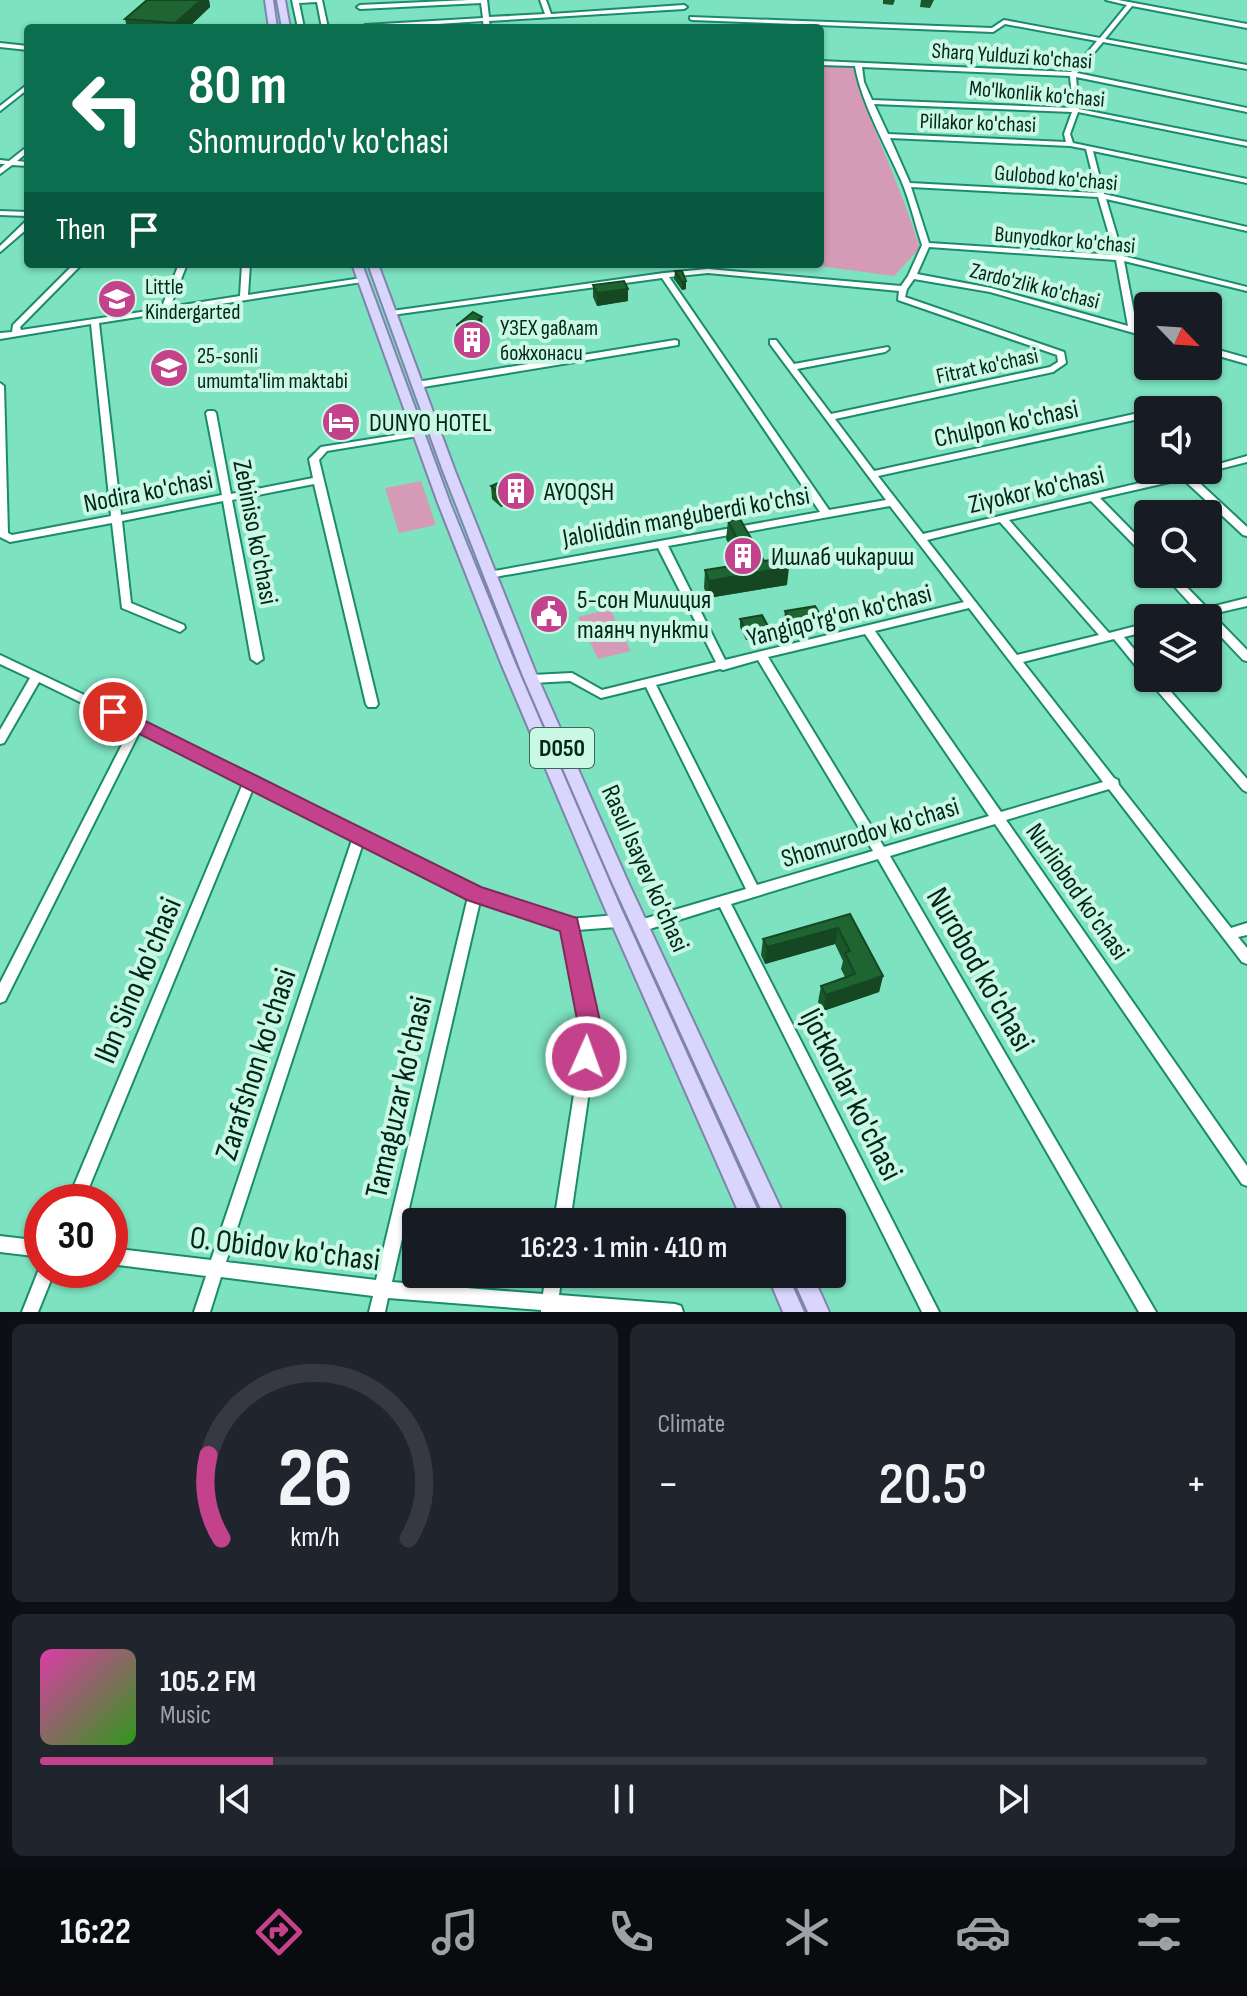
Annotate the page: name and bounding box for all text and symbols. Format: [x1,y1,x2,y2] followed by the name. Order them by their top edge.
[931,37,1093,76] street label: Sharq Yulduzi ko'chasi
[188,53,287,120] text: 80 m
[56,56,160,160] icon: left
[968,75,1106,114] street label: Mo'lkonlik ko'chasi
[919,108,1037,139] street label: Pillakor ko'chasi
[188,121,449,164] text: Shomurodo'v ko'chasi
[993,160,1119,197] street label: Gulobod ko'chasi
[122,208,166,252] icon: arrive
[56,212,106,248] text: Then
[993,221,1136,260] street label: Bunyodkor ko'chasi
[967,257,1102,316] street label: Zardo'zlik ko'chasi
[145,274,240,326] place label: Little Kindergarted
[96,278,138,320] school or university icon: Little Kindergarted
[1134,292,1222,380] north arrow
[1134,292,1222,692] map controls
[500,315,598,367] place label: УЗЕХ давлат божхонаси
[451,319,493,361] building icon: УЗЕХ давлат божхонаси
[197,343,348,395] place label: 25-sonli umumta'lim maktabi
[934,343,1041,390] street label: Fitrat ko'chasi
[148,347,190,389] school or university icon: 25-sonli umumta'lim maktabi
[932,394,1081,455] street label: Chulpon ko'chasi
[1134,396,1222,484] button: sound
[320,401,362,443] hotel icon: DUNYO HOTEL
[369,408,492,439] place label: DUNYO HOTEL
[225,457,284,607] street label: Zebiniso ko'chasi
[965,460,1107,521] street label: Ziyokor ko'chasi
[81,465,216,520] street label: Nodira ko'chasi
[495,470,537,512] building icon: AYOQSH
[543,477,614,508] place label: AYOQSH
[559,480,812,555] street label: Jaloliddin manguberdi ko'chsi
[1134,500,1222,588] button: search
[722,535,764,577] building icon: Ишлаб чикариш
[771,542,914,573] place label: Ишлаб чикариш
[744,579,935,654] street label: Yangiqo'rg'on ko'chasi
[577,585,711,646] place label: 5-сон Милиция таянч пункти
[528,593,570,635] public building icon: 5-сон Милиция таянч пункти
[1134,604,1222,692] button: layers
[79,678,147,746] pin
[91,690,135,734] icon: arrive
[530,728,594,768] road number: D050
[594,780,695,957] street label: Rasul Isayev ko'chasi
[778,792,963,875] street label: Shomurodov ko'chasi
[1018,818,1135,966] street label: Nurliobod ko'chasi
[917,881,1042,1059] street label: Nurobod ko'chasi
[86,892,191,1069] street label: Ibn Sino ko'chasi
[207,964,306,1165] street label: Zarafshon ko'chasi
[357,992,442,1202] street label: Tamaguzar ko'chasi
[791,1002,911,1187] street label: Ijotkorlar ko'chasi
[544,1015,628,1099] position arrow
[24,1184,128,1288] speed limit sign: 30
[188,1218,382,1281] street label: O. Obidov ko'chasi
[521,1230,727,1266] text: 16:23 · 1 min · 410 m
[658,1409,725,1440] text: Climate
[277,1430,353,1530] text: 26
[878,1449,986,1521] text: 20.5°
[658,1458,679,1511] text: −
[1185,1458,1207,1511] text: +
[290,1520,339,1555] text: km/h
[160,1664,256,1700] text: 105.2 FM
[160,1700,211,1731] text: Music
[213,1777,257,1821] icon: previous
[602,1777,646,1821] icon: pause
[991,1777,1035,1821] icon: next
[251,1904,307,1960] icon: directions
[427,1904,483,1960] icon: music
[603,1904,659,1960] icon: phone
[779,1904,835,1960] icon: climate
[955,1904,1011,1960] icon: car
[1131,1904,1187,1960] icon: filters
[60,1911,131,1954] text: 16:22

